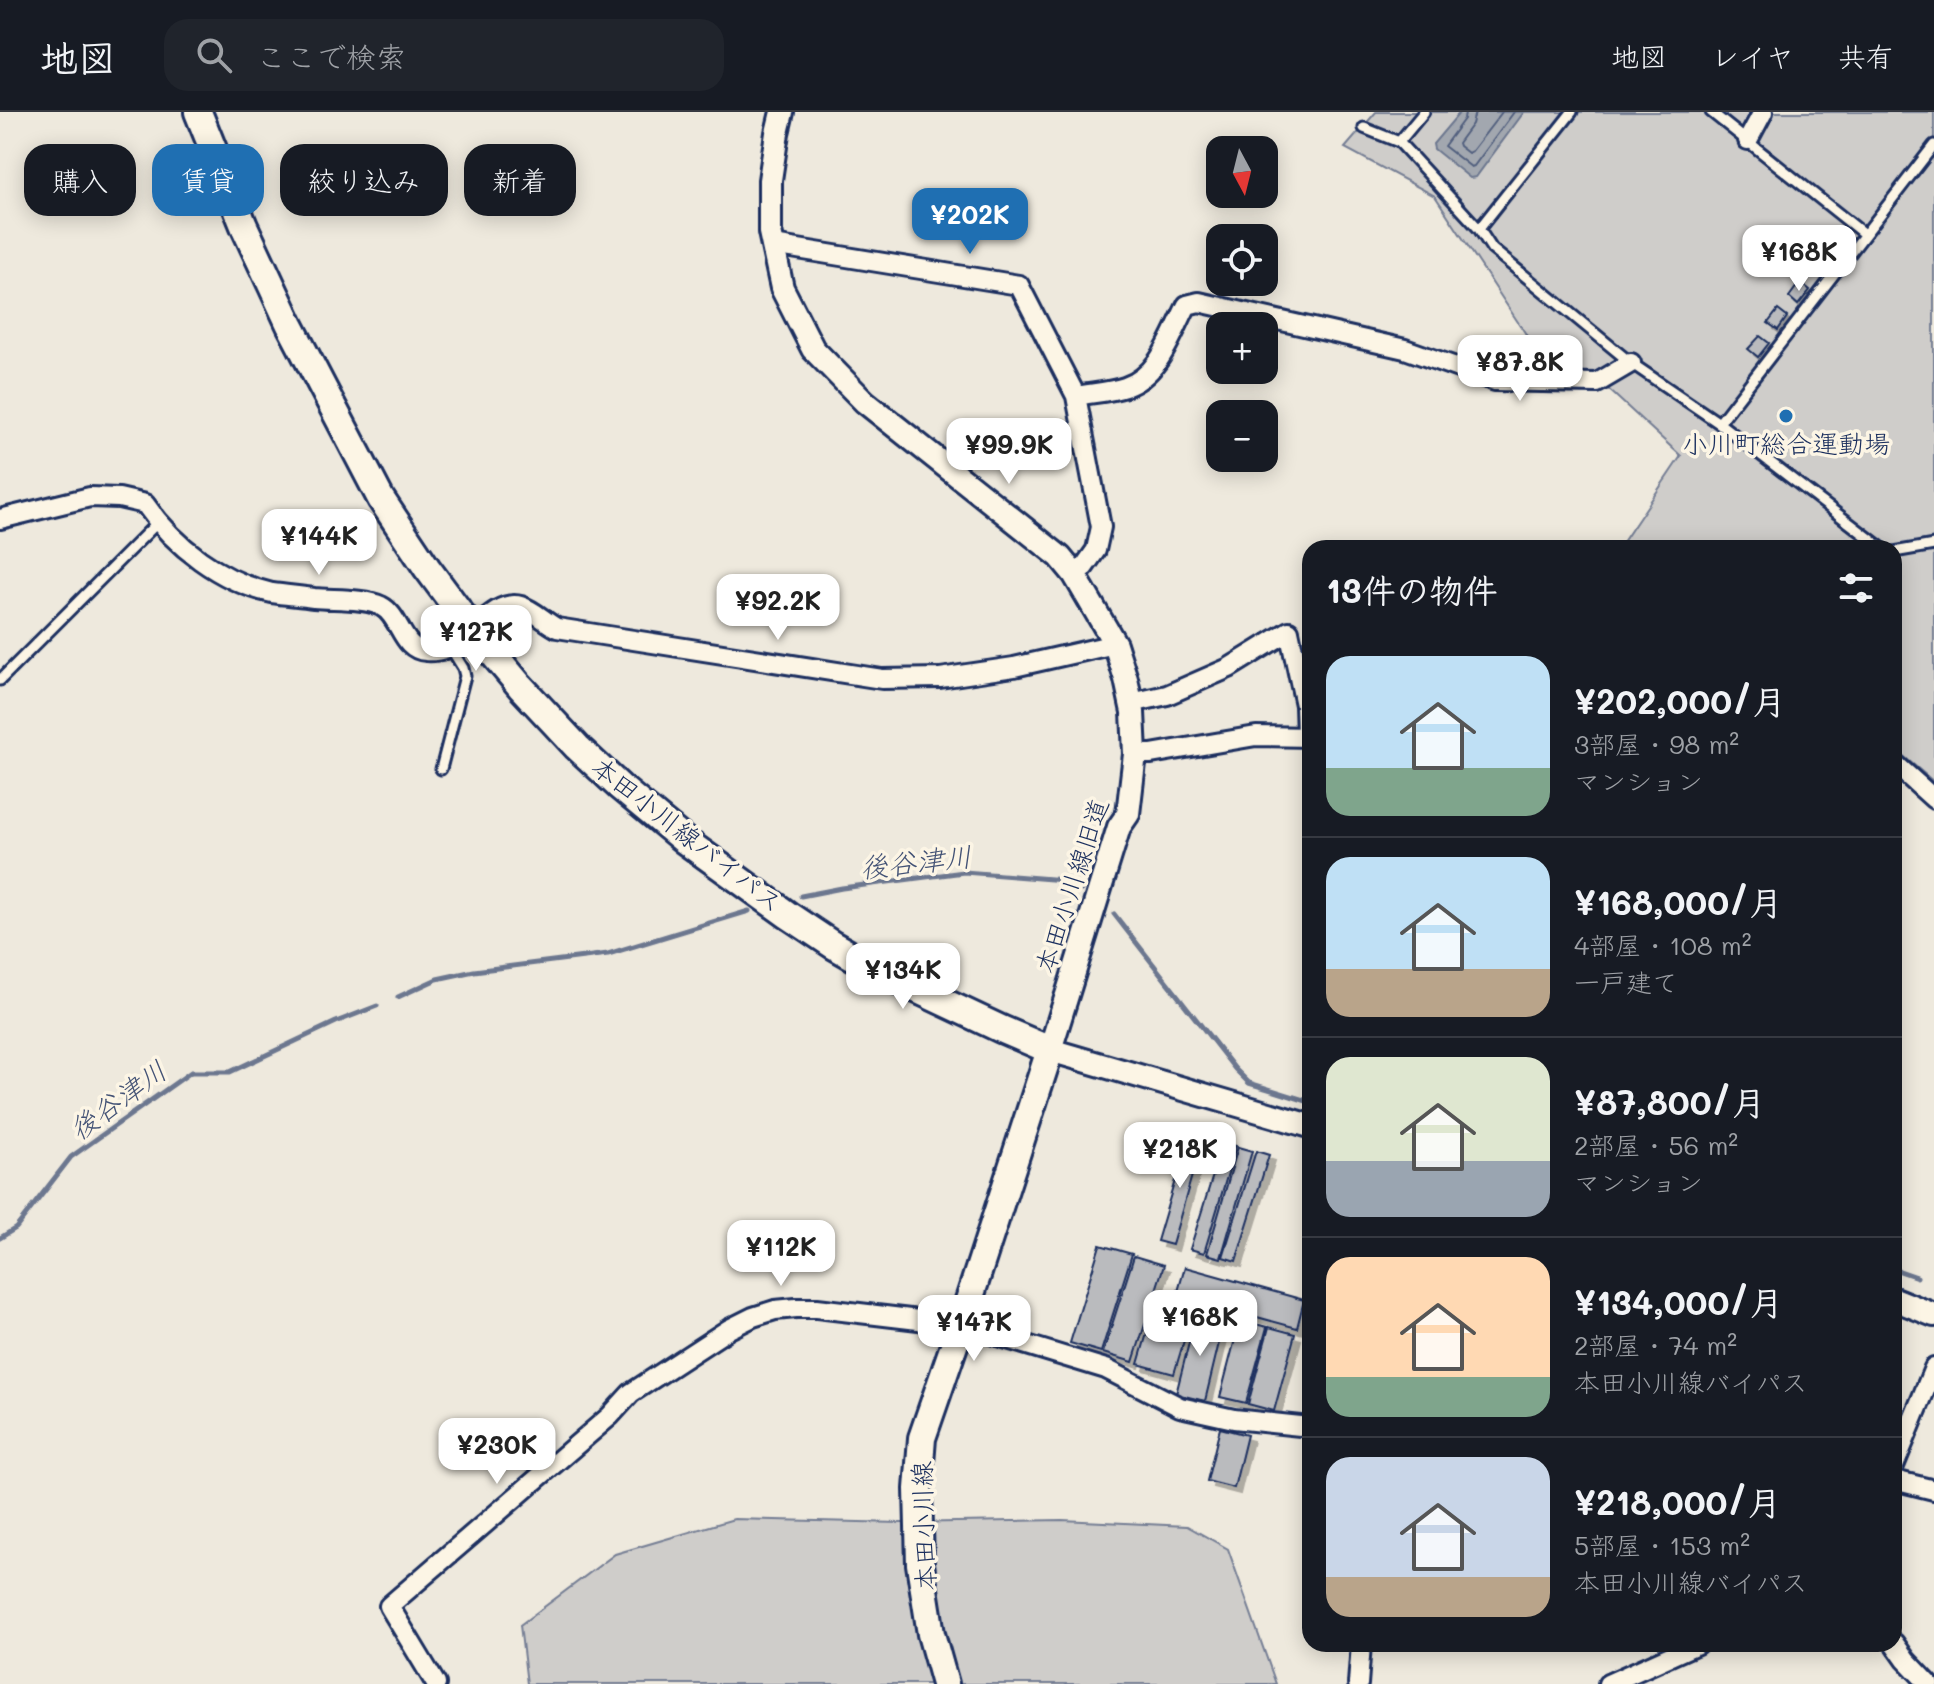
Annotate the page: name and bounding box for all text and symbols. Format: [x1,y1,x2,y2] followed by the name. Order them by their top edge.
[164,19,724,91] search box
[40,32,116,82] text: 地図
[192,33,236,77] icon: search
[256,36,406,76] text: ここで検索
[1611,38,1667,74] text: 地図
[1711,38,1794,74] text: レイヤ
[1838,38,1894,74] text: 共有
[1206,136,1278,208] north arrow
[1206,136,1278,472] map controls
[24,144,136,216] chip: 購入
[152,144,264,216] chip: 賃貸
[280,144,448,216] chip: 絞り込み
[464,144,576,216] chip: 新着
[914,188,1026,256] pin: ¥202K
[930,197,1010,231] text: ¥202K
[1206,224,1278,296] button: locate
[1743,225,1855,293] pin: ¥168K
[1760,234,1838,268] text: ¥168K
[1206,312,1278,384] button: +
[1455,335,1585,403] pin: ¥87.8K
[1476,344,1564,378] text: ¥87.8K
[1206,400,1278,472] button: −
[1777,407,1795,425] marker: 小川町総合運動場
[944,418,1074,486] pin: ¥99.9K
[1682,426,1890,460] place label: 小川町総合運動場
[964,427,1054,461] text: ¥99.9K
[263,509,375,577] pin: ¥144K
[280,518,358,552] text: ¥144K
[1834,566,1878,610] icon: filters
[1326,567,1497,612] text: 13件の物件
[713,574,843,642] pin: ¥92.2K
[735,583,821,617] text: ¥92.2K
[420,605,532,673] pin: ¥127K
[439,614,513,648] text: ¥127K
[1574,678,1786,723] text: ¥202,000/月
[1390,688,1486,784] icon: home
[1574,727,1739,761] text: 3部屋 · 98 m²
[585,749,790,919] street label: 本田小川線バイパス
[1574,764,1703,798] text: マンション
[1027,794,1115,977] street label: 本田小川線旧道
[858,837,973,885] water label: 後谷津川
[1574,879,1783,924] text: ¥168,000/月
[1390,889,1486,985] icon: home
[1574,928,1752,962] text: 4部屋 · 108 m²
[847,943,959,1011] pin: ¥134K
[864,952,942,986] text: ¥134K
[1574,965,1678,999] text: 一戸建て
[62,1052,173,1147] water label: 後谷津川
[1574,1079,1765,1124] text: ¥87,800/月
[1390,1089,1486,1185] icon: home
[1124,1122,1236,1190] pin: ¥218K
[1574,1128,1738,1162] text: 2部屋 · 56 m²
[1142,1131,1218,1165] text: ¥218K
[1574,1165,1703,1199] text: マンション
[725,1220,837,1288] pin: ¥112K
[745,1229,817,1263] text: ¥112K
[1574,1279,1783,1324] text: ¥134,000/月
[1390,1289,1486,1385] icon: home
[1144,1290,1256,1358] pin: ¥168K
[918,1295,1030,1363] pin: ¥147K
[1161,1299,1239,1333] text: ¥168K
[936,1304,1012,1338] text: ¥147K
[1574,1328,1737,1362] text: 2部屋 · 74 m²
[1574,1365,1807,1399] text: 本田小川線バイパス
[441,1418,553,1486] pin: ¥230K
[457,1427,538,1461] text: ¥230K
[904,1460,942,1592] street label: 本田小川線
[1574,1479,1781,1524] text: ¥218,000/月
[1390,1489,1486,1585] icon: home
[1574,1528,1750,1562] text: 5部屋 · 153 m²
[1574,1565,1807,1599] text: 本田小川線バイパス

